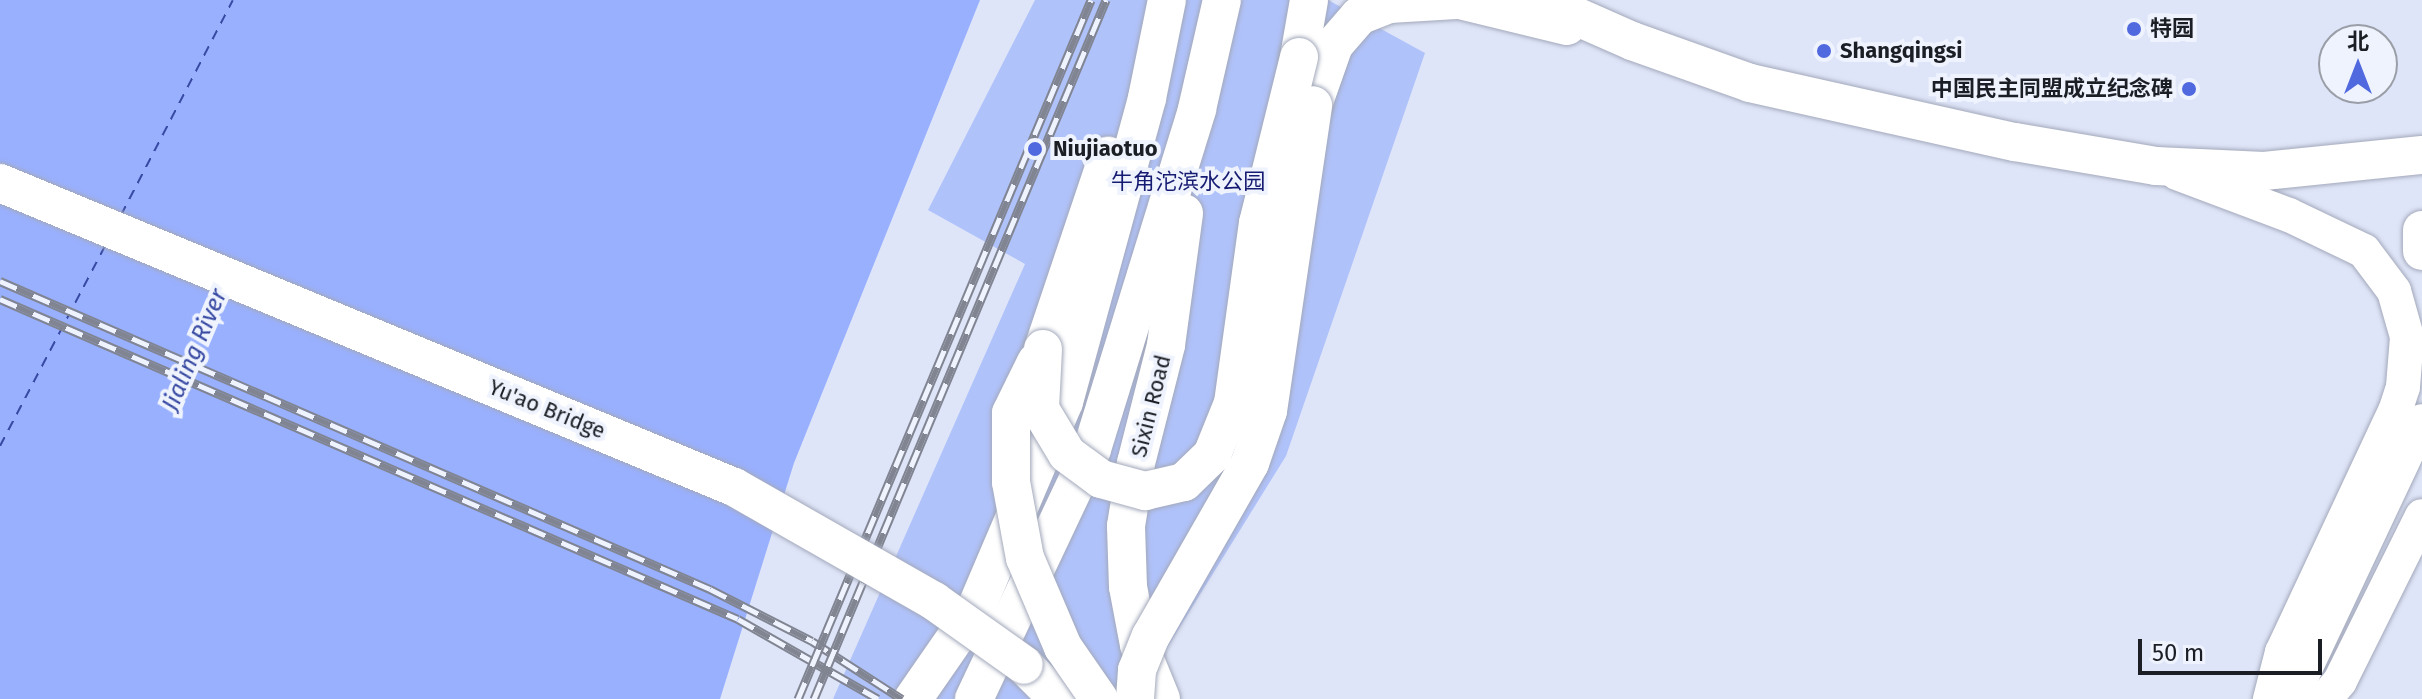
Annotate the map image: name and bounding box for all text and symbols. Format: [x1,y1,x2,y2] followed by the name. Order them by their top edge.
[2150,16,2194,42] place label: 特园
[2125,20,2143,38] marker: 特园
[2318,24,2398,104] north arrow
[2347,28,2369,55] text: 北
[1840,38,1963,64] place label: Shangqingsi
[1815,42,1833,60] marker: Shangqingsi
[1931,76,2173,102] place label: 中国民主同盟成立纪念碑
[2180,80,2198,98] marker: 中国民主同盟成立纪念碑
[1053,136,1158,162] place label: Niujiaotuo
[1024,138,1046,160] marker: Niujiaotuo
[1111,169,1265,195] park label: 牛角沱滨水公园
[156,285,234,415] water label: Jialing River
[1126,352,1176,460] street label: Sixin Road
[485,374,609,444] street label: Yu'ao Bridge
[2142,623,2326,673] scale bar
[2152,639,2204,667] text: 50 m

